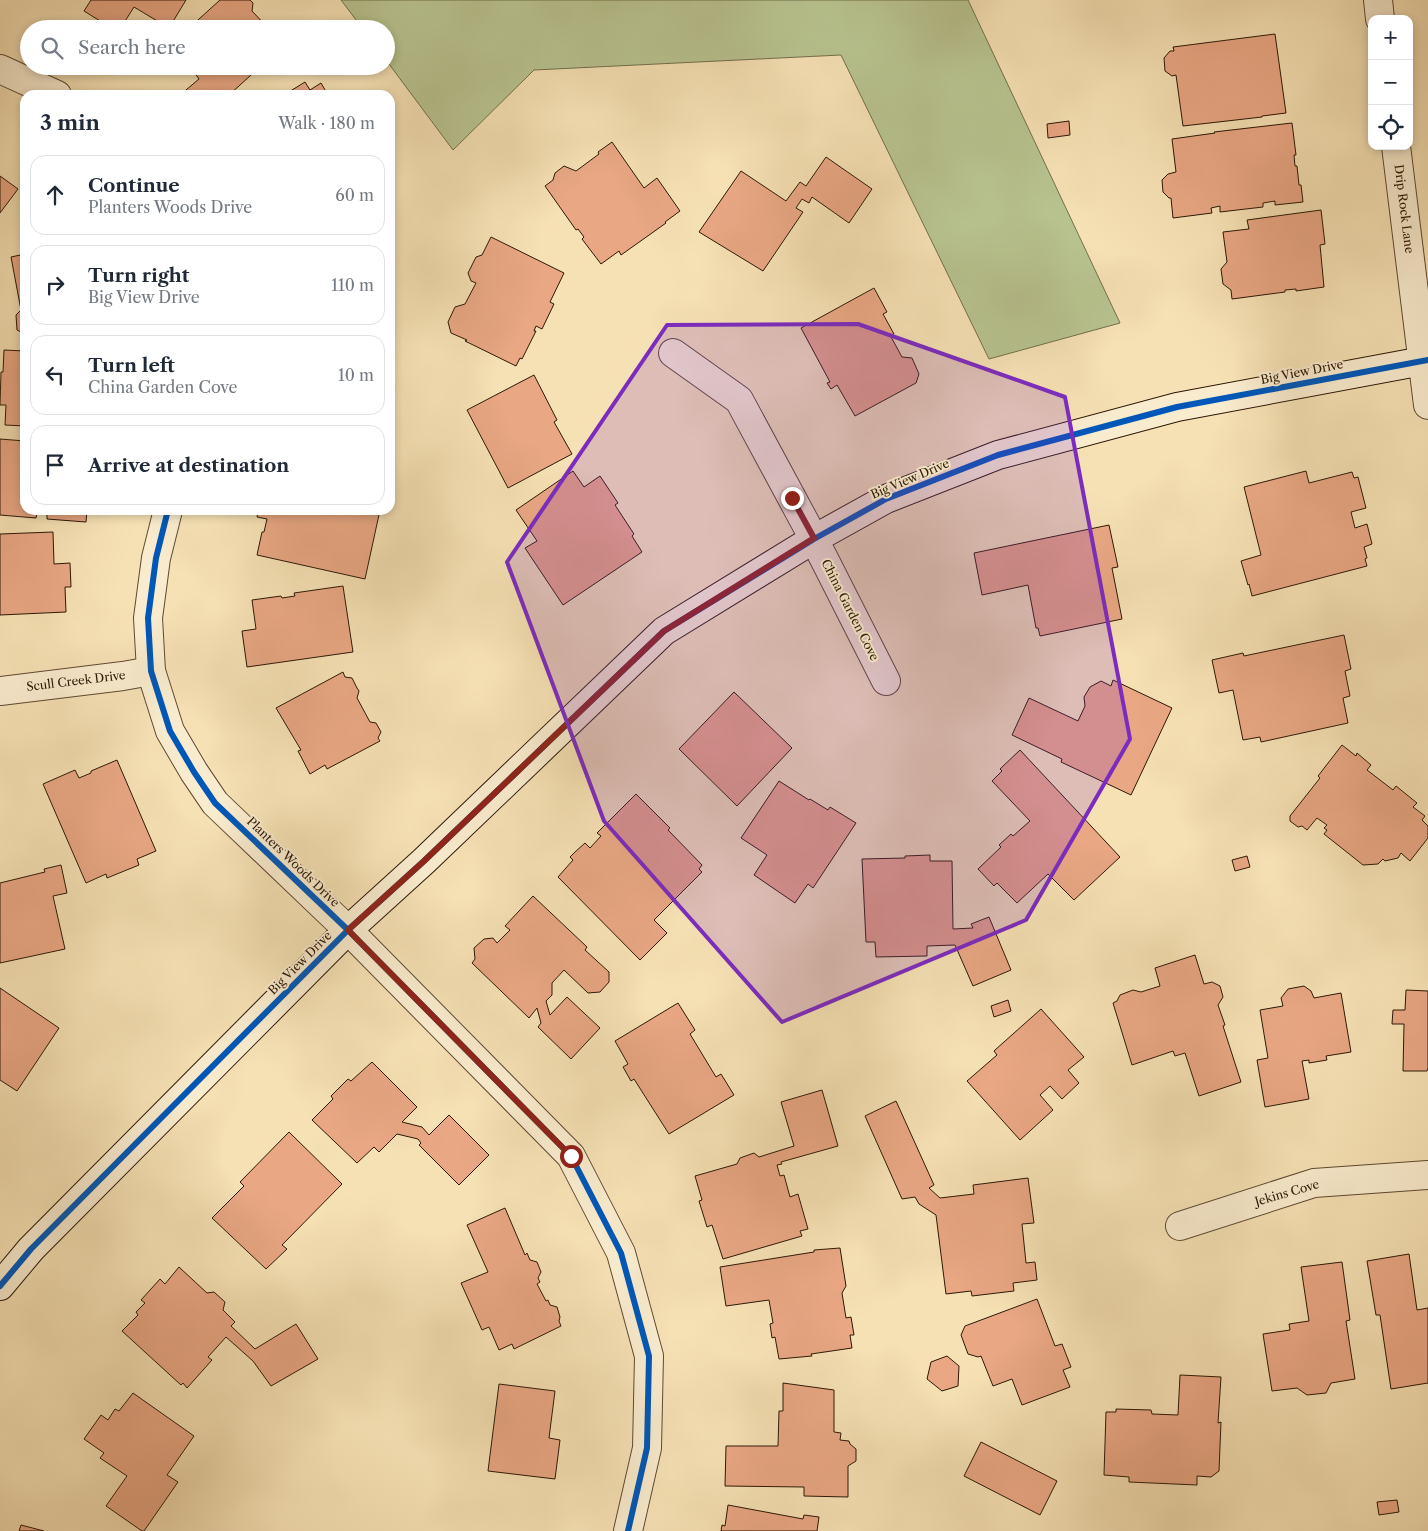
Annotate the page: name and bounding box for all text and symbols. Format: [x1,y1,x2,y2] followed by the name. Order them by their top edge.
[1368,15,1413,150] map controls
[1368,15,1413,60] button: +
[20,20,395,75] search box
[38,34,66,62] icon: search
[78,36,186,59] text: Search here
[1368,60,1413,105] button: −
[1368,105,1413,150] button: locate
[40,110,100,135] text: 3 min
[278,113,375,133] text: Walk · 180 m
[1392,164,1417,255] street label: Drip Rock Lane
[88,174,180,197] text: Continue
[41,181,69,209] icon: ahead
[335,185,374,205] text: 60 m
[88,197,252,217] text: Planters Woods Drive
[88,264,189,287] text: Turn right
[41,271,69,299] icon: right
[331,275,374,295] text: 110 m
[88,287,200,307] text: Big View Drive
[88,354,175,377] text: Turn left
[1259,356,1345,387] street label: Big View Drive
[41,361,69,389] icon: left
[338,365,374,385] text: 10 m
[88,377,237,397] text: China Garden Cove
[41,451,69,479] icon: arrive
[88,454,289,477] text: Arrive at destination
[868,455,952,502] street label: Big View Drive
[781,487,804,510] route end
[818,556,883,663] street label: China Garden Cove
[25,667,127,694] street label: Scull Creek Drive
[244,813,343,910] street label: Planters Woods Drive
[265,928,335,998] street label: Big View Drive
[560,1145,583,1168] route start
[1251,1176,1321,1209] street label: Jekins Cove

